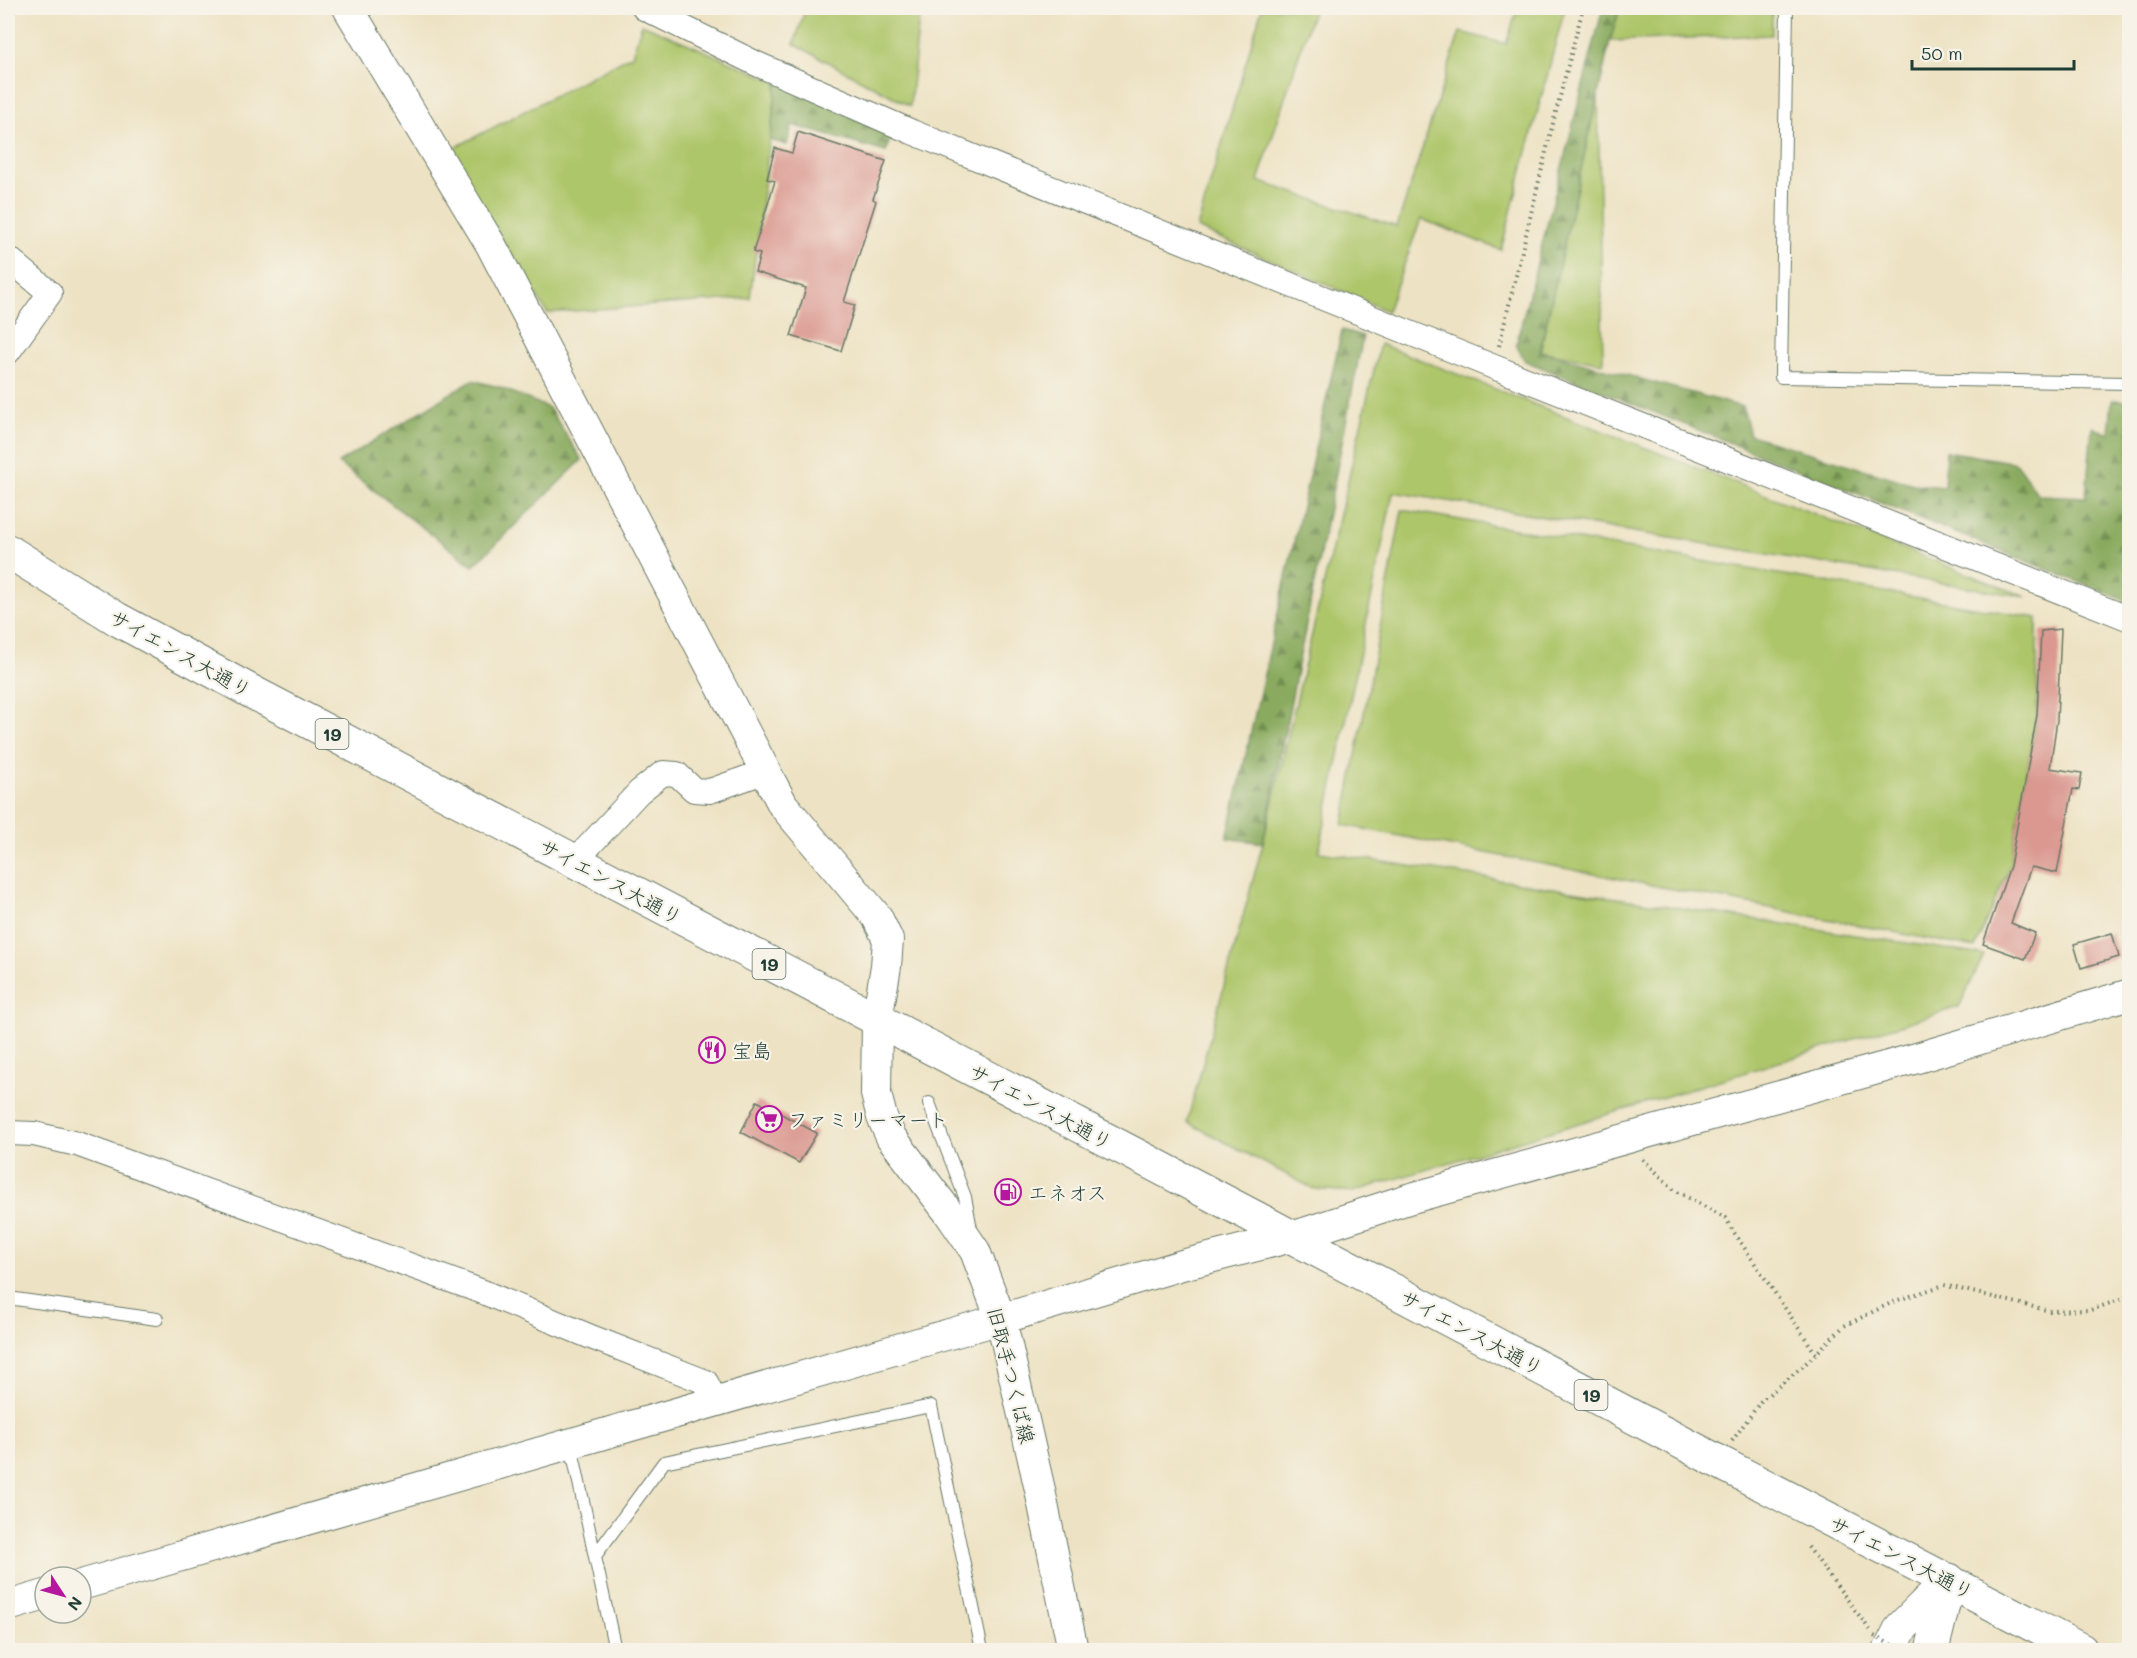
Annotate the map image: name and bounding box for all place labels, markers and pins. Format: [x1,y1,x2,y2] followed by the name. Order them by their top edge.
[697,1035,727,1065] restaurant icon: 宝島
[732,1037,772,1063] place label: 宝島
[754,1104,784,1134] supermarket icon: ファミリーマート
[788,1106,948,1132] place label: ファミリーマート
[993,1177,1023,1207] fuel station icon: エネオス
[1028,1179,1107,1205] place label: エネオス

